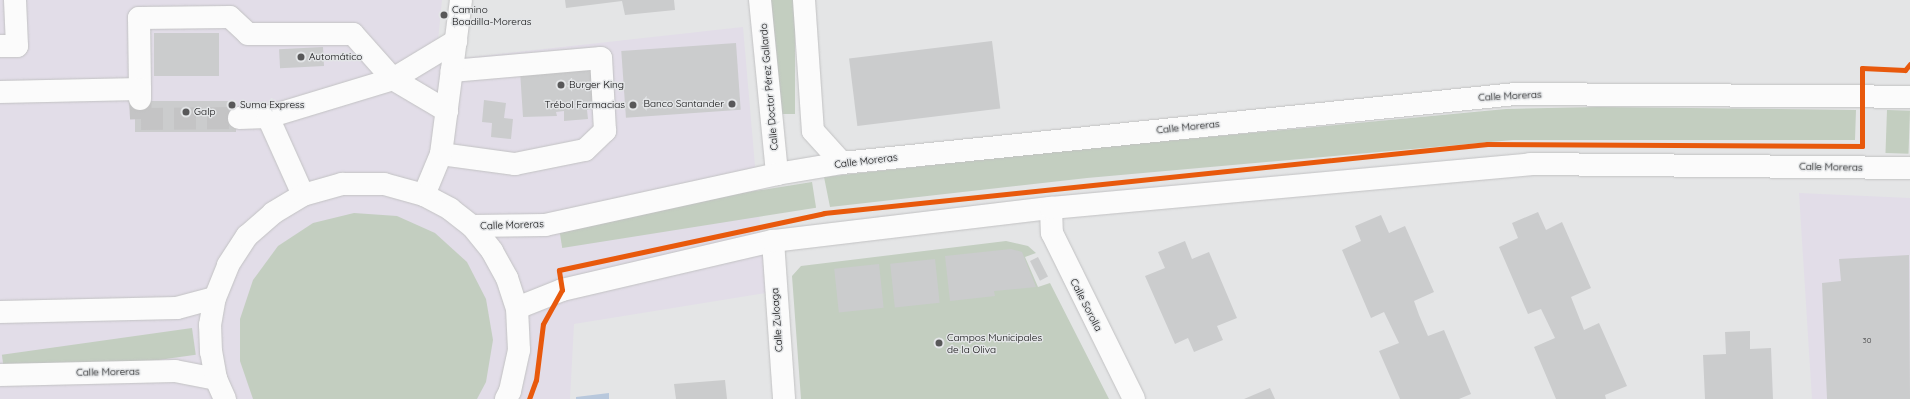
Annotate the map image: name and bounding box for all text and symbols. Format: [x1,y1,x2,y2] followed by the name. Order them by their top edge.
[452,3,531,26] place label: Camino Boadilla-Moreras
[439,10,449,20] marker: Camino Boadilla-Moreras
[757,23,781,151] street label: Calle Doctor Pérez Gallardo
[309,51,362,63] place label: Automático
[296,52,306,62] marker: Automático
[569,79,624,91] place label: Burger King
[556,80,566,90] marker: Burger King
[1478,88,1542,104] street label: Calle Moreras
[643,98,724,110] place label: Banco Santander
[240,99,304,111] place label: Suma Express
[545,99,625,111] place label: Trébol Farmacias
[727,99,737,109] marker: Banco Santander
[227,100,237,110] marker: Suma Express
[628,100,638,110] marker: Trébol Farmacias
[194,106,216,118] place label: Galp
[181,107,191,117] marker: Galp
[1156,118,1220,136] street label: Calle Moreras
[834,151,898,171] street label: Calle Moreras
[1799,160,1863,174] street label: Calle Moreras
[480,218,544,232] street label: Calle Moreras
[1068,277,1104,333] street label: Calle Sorolla
[769,288,785,352] street label: Calle Zuloaga
[947,331,1042,354] place label: Campos Municipales de la Oliva
[1863,336,1871,346] house number: 30
[934,338,944,348] marker: Campos Municipales de la Oliva
[76,365,140,379] street label: Calle Moreras

